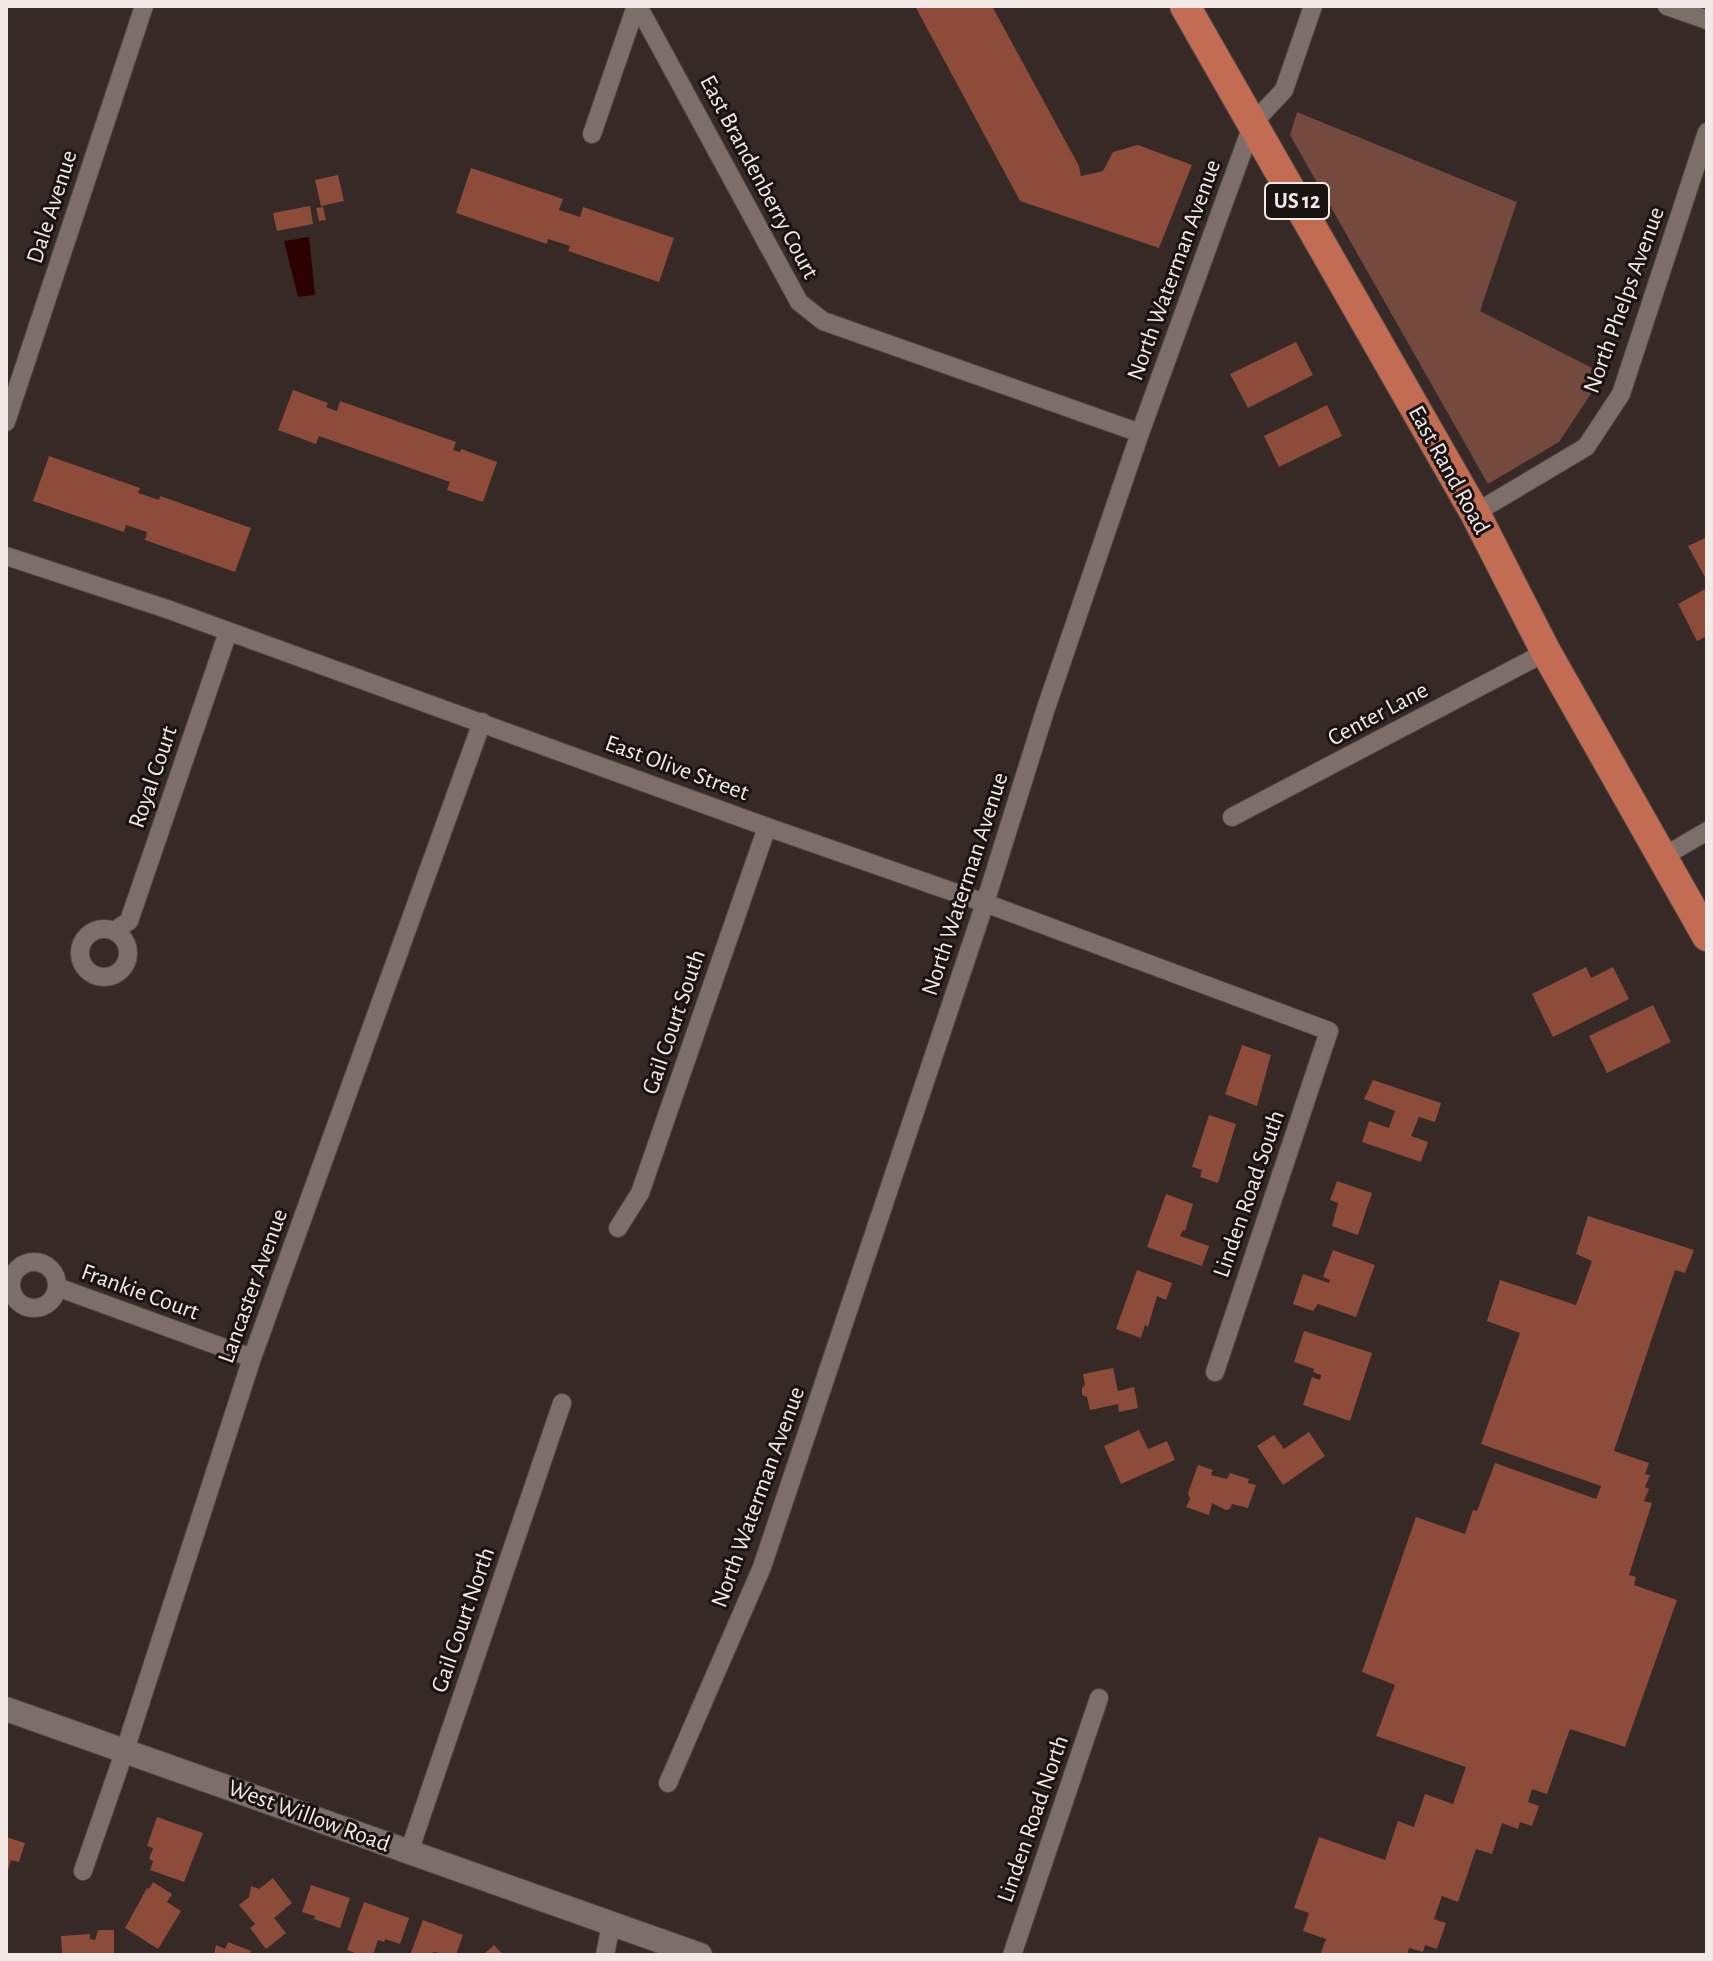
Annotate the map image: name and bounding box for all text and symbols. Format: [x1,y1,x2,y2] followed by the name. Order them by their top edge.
[693,70,825,284] street label: East Brandenberry Court
[20,147,84,267] street label: Dale Avenue
[1121,156,1227,384] street label: North Waterman Avenue
[1265,183,1329,219] road number: US 12
[1577,203,1671,397] street label: North Phelps Avenue
[1402,401,1496,539] street label: East Rand Road
[1323,676,1433,752] street label: Center Lane
[122,722,184,832] street label: Royal Court
[601,729,753,807] street label: East Olive Street
[915,769,1015,999] street label: North Waterman Avenue
[636,946,712,1098] street label: Gail Court South
[1207,1107,1291,1281] street label: Linden Road South
[212,1205,294,1367] street label: Lancaster Avenue
[77,1257,203,1327] street label: Frankie Court
[705,1383,811,1611] street label: North Waterman Avenue
[425,1544,501,1696] street label: Gail Court North
[991,1732,1075,1906] street label: Linden Road North
[224,1773,394,1859] street label: West Willow Road

